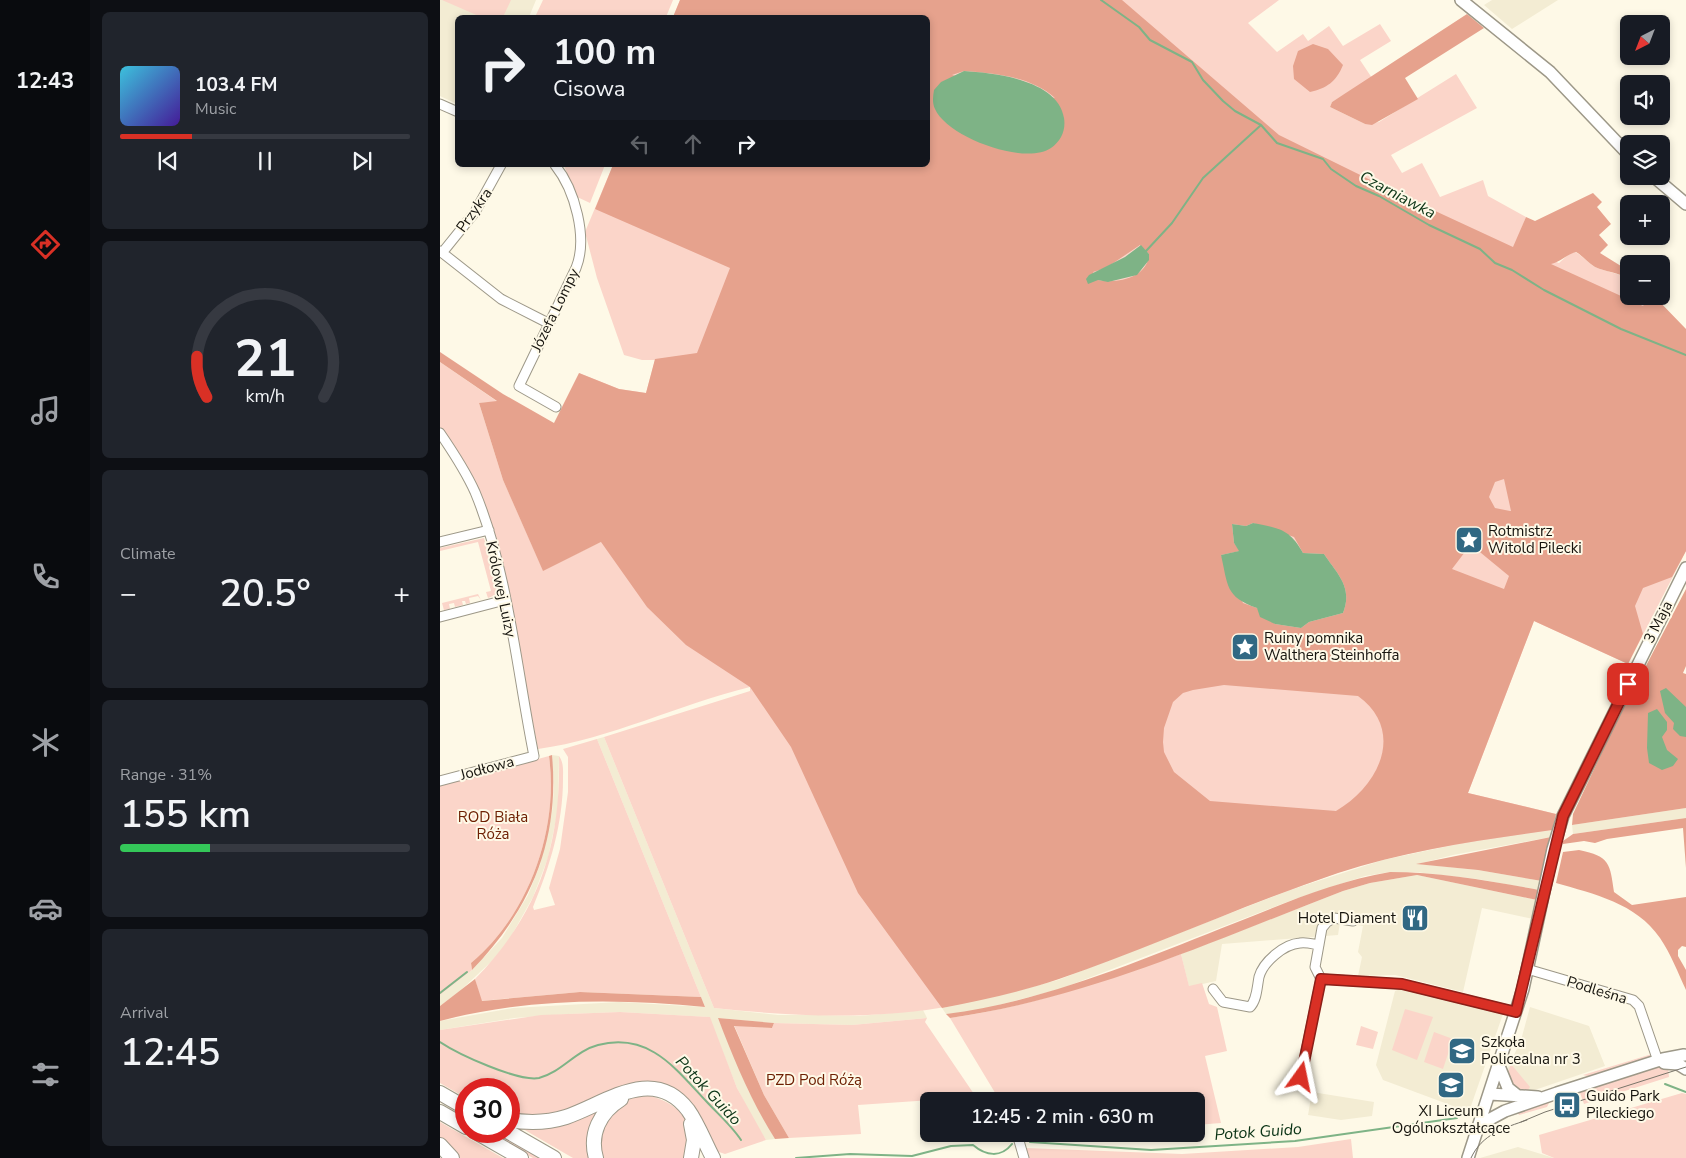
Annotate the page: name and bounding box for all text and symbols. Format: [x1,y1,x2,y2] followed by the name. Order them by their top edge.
[1620,15,1670,65] north arrow
[1620,15,1670,305] map controls
[553,29,656,76] text: 100 m
[470,35,535,100] icon: right
[16,66,74,96] text: 12:43
[195,72,278,98] text: 103.4 FM
[553,74,626,104] text: Cisowa
[1620,75,1670,125] button: sound
[195,98,236,120] text: Music
[626,130,654,158] icon: left
[679,130,707,158] icon: ahead
[732,130,760,158] icon: right
[1620,135,1670,185] button: layers
[154,147,182,175] icon: previous
[251,147,279,175] icon: pause
[348,147,376,175] icon: next
[1356,166,1439,224] water label: Czarniawka
[451,184,497,236] street label: Przykra
[1620,195,1670,245] button: +
[28,227,63,262] icon: directions
[1620,255,1670,305] button: −
[526,265,584,356] street label: Józefa Lompy
[234,323,296,394] text: 21
[245,384,285,408] text: km/h
[28,393,63,428] icon: music
[1488,521,1582,558] place label: Rotmistrz Witold Pilecki
[1454,525,1484,555] place icon: Rotmistrz Witold Pilecki
[481,539,521,639] street label: Królowej Luizy
[120,543,175,565] text: Climate
[28,559,63,594] icon: phone
[219,568,311,619] text: 20.5°
[120,575,137,613] text: −
[393,575,410,613] text: +
[1639,597,1677,647] street label: 3 Maja
[1264,628,1400,665] place label: Ruiny pomnika Walthera Steinhoffa
[1230,632,1260,662] place icon: Ruiny pomnika Walthera Steinhoffa
[1607,663,1649,705] pin
[1614,670,1642,698] icon: arrive
[28,725,63,760] icon: climate
[457,751,516,785] street label: Jodłowa
[120,764,212,786] text: Range · 31%
[120,789,251,840] text: 155 km
[458,807,528,844] park label: ROD Biała Róża
[28,891,63,926] icon: car
[1400,903,1430,933] restaurant icon: Hotel Diament
[1298,908,1397,928] place label: Hotel Diament
[1564,971,1630,1009] street label: Podleśna
[120,1002,168,1024] text: Arrival
[120,1027,220,1078] text: 12:45
[1481,1032,1581,1069] place label: Szkoła Policealna nr 3
[1447,1036,1477,1066] school or university icon: Szkoła Policealna nr 3
[1274,1050,1326,1102] position arrow
[670,1051,746,1130] water label: Potok Guido
[28,1057,63,1092] icon: filters
[766,1070,862,1090] park label: PZD Pod Różą
[1436,1070,1466,1100] school or university icon: XI Liceum Ogólnokształcące
[455,1078,520,1143] speed limit sign: 30
[1586,1086,1660,1123] place label: Guido Park Pileckiego
[1552,1090,1582,1120] bus stop icon: Guido Park Pileckiego
[1392,1101,1510,1138] place label: XI Liceum Ogólnokształcące
[971,1104,1154,1130] text: 12:45 · 2 min · 630 m
[1214,1118,1303,1146] water label: Potok Guido

